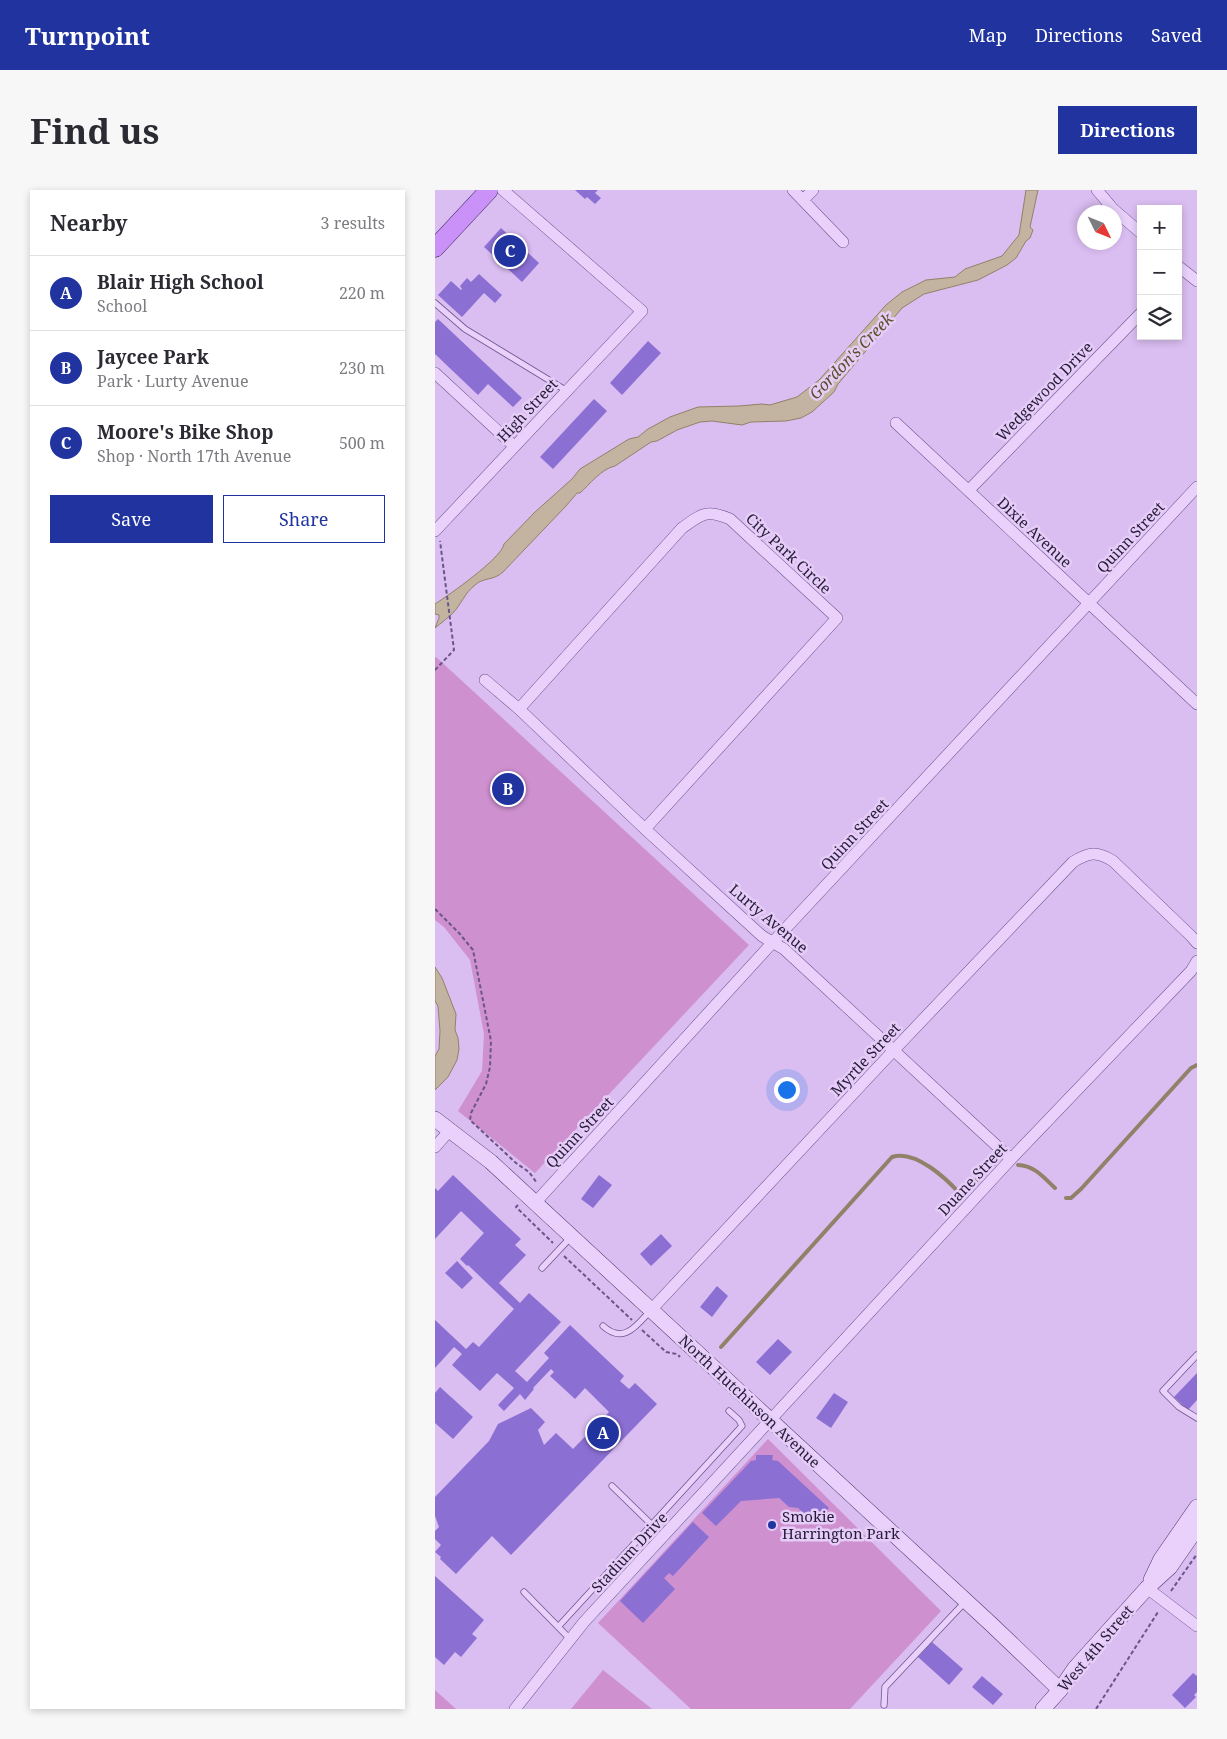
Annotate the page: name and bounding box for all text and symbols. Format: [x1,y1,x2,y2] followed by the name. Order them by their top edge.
[25,19,150,52] text: Turnpoint
[969,23,1007,47] text: Map
[1035,23,1123,47] text: Directions
[1151,23,1202,47] text: Saved
[1058,106,1197,154] button: Directions
[30,107,159,154] text: Find us
[1077,205,1122,250] north arrow
[1137,205,1182,340] map controls
[1137,205,1182,250] button: +
[50,209,128,237] text: Nearby
[321,212,385,234] text: 3 results
[494,232,526,270] pin: C
[1137,250,1182,295] button: −
[97,269,264,295] text: Blair High School
[60,282,72,304] text: A
[339,282,385,304] text: 220 m
[97,295,147,317] text: School
[1137,295,1182,340] button: layers
[804,307,899,404] water label: Gordon's Creek
[991,337,1097,445] street label: Wedgewood Drive
[97,344,209,370] text: Jaycee Park
[61,357,71,379] text: B
[339,357,385,379] text: 230 m
[97,370,249,392] text: Park · Lurty Avenue
[492,374,562,446] street label: High Street
[97,419,273,445] text: Moore's Bike Shop
[61,432,71,454] text: C
[339,432,385,454] text: 500 m
[97,445,291,467] text: Shop · North 17th Avenue
[994,492,1076,572] street label: Dixie Avenue
[50,495,213,543] button: Save
[223,495,385,543] button: Share
[1092,497,1168,577] street label: Quinn Street
[742,508,836,598] street label: City Park Circle
[492,770,524,808] pin: B
[816,794,892,874] street label: Quinn Street
[725,879,813,957] street label: Lurty Avenue
[826,1018,904,1100] street label: Myrtle Street
[774,1077,800,1103] your location
[541,1092,617,1172] street label: Quinn Street
[933,1138,1011,1220] street label: Duane Street
[675,1330,825,1472] street label: North Hutchinson Avenue
[587,1414,619,1452] pin: A
[782,1506,900,1543] place label: Smokie Harrington Park
[587,1508,671,1596] street label: Stadium Drive
[766,1519,778,1531] marker: Smokie Harrington Park
[1053,1600,1137,1696] street label: West 4th Street

